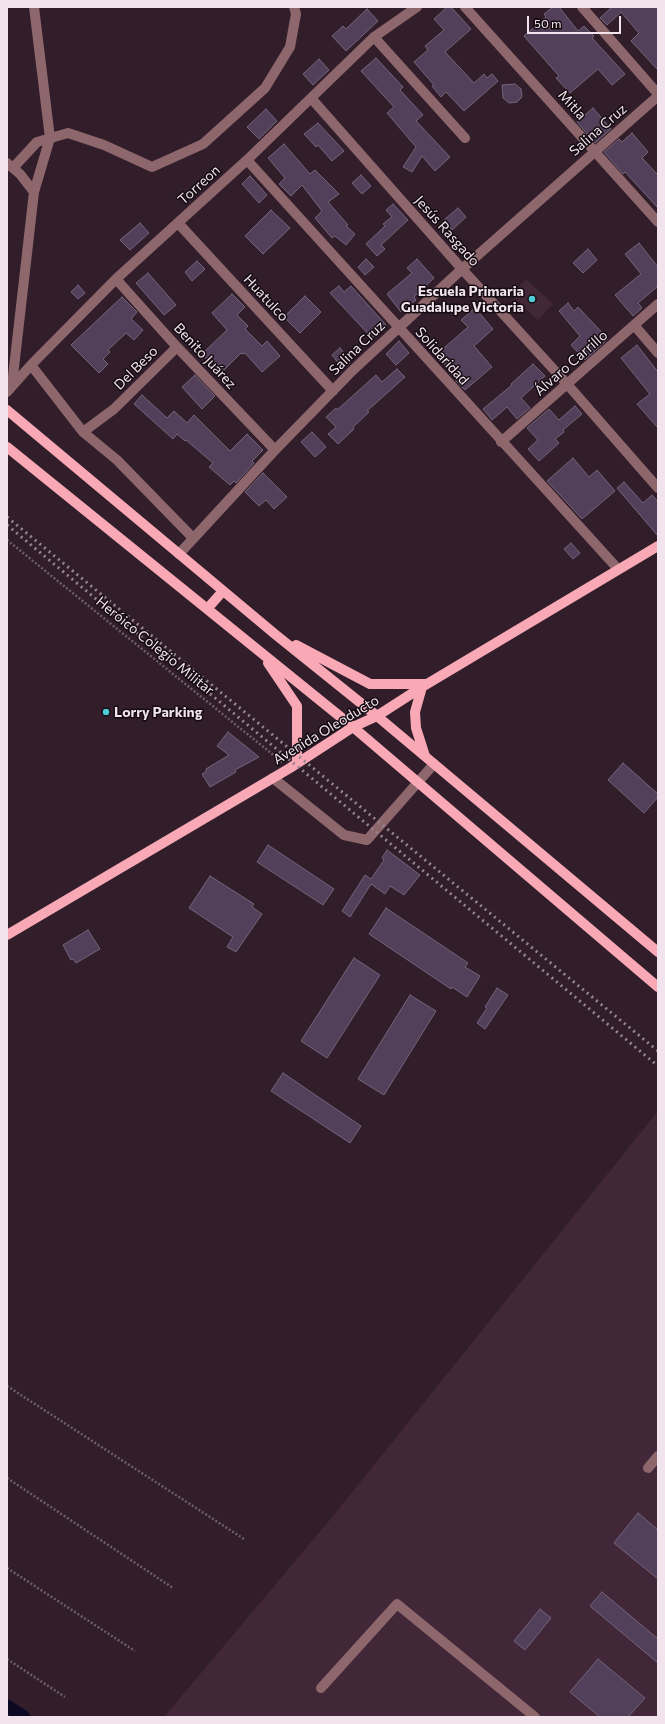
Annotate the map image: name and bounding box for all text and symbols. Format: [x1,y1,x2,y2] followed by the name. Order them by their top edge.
[529,8,623,34] scale bar
[534,16,562,30] text: 50 m
[555,87,589,123] street label: Mitla
[566,100,630,160] street label: Salina Cruz
[174,162,224,208] street label: Torreon
[411,192,483,270] street label: Jesús Rasgado
[240,271,292,325] street label: Huatulco
[401,283,524,316] place label: Escuela Primaria Guadalupe Victoria
[527,294,537,304] marker: Escuela Primaria Guadalupe Victoria
[326,317,388,379] street label: Salina Cruz
[170,320,240,392] street label: Benito Juárez
[412,324,472,388] street label: Solidaridad
[531,327,611,399] street label: Álvaro Carrillo
[111,343,161,393] street label: Del Beso
[93,593,217,699] street label: Heróico Colegio Militar
[270,692,382,768] street label: Avenida Oleoducto
[114,704,202,720] place label: Lorry Parking
[101,707,111,717] marker: Lorry Parking

